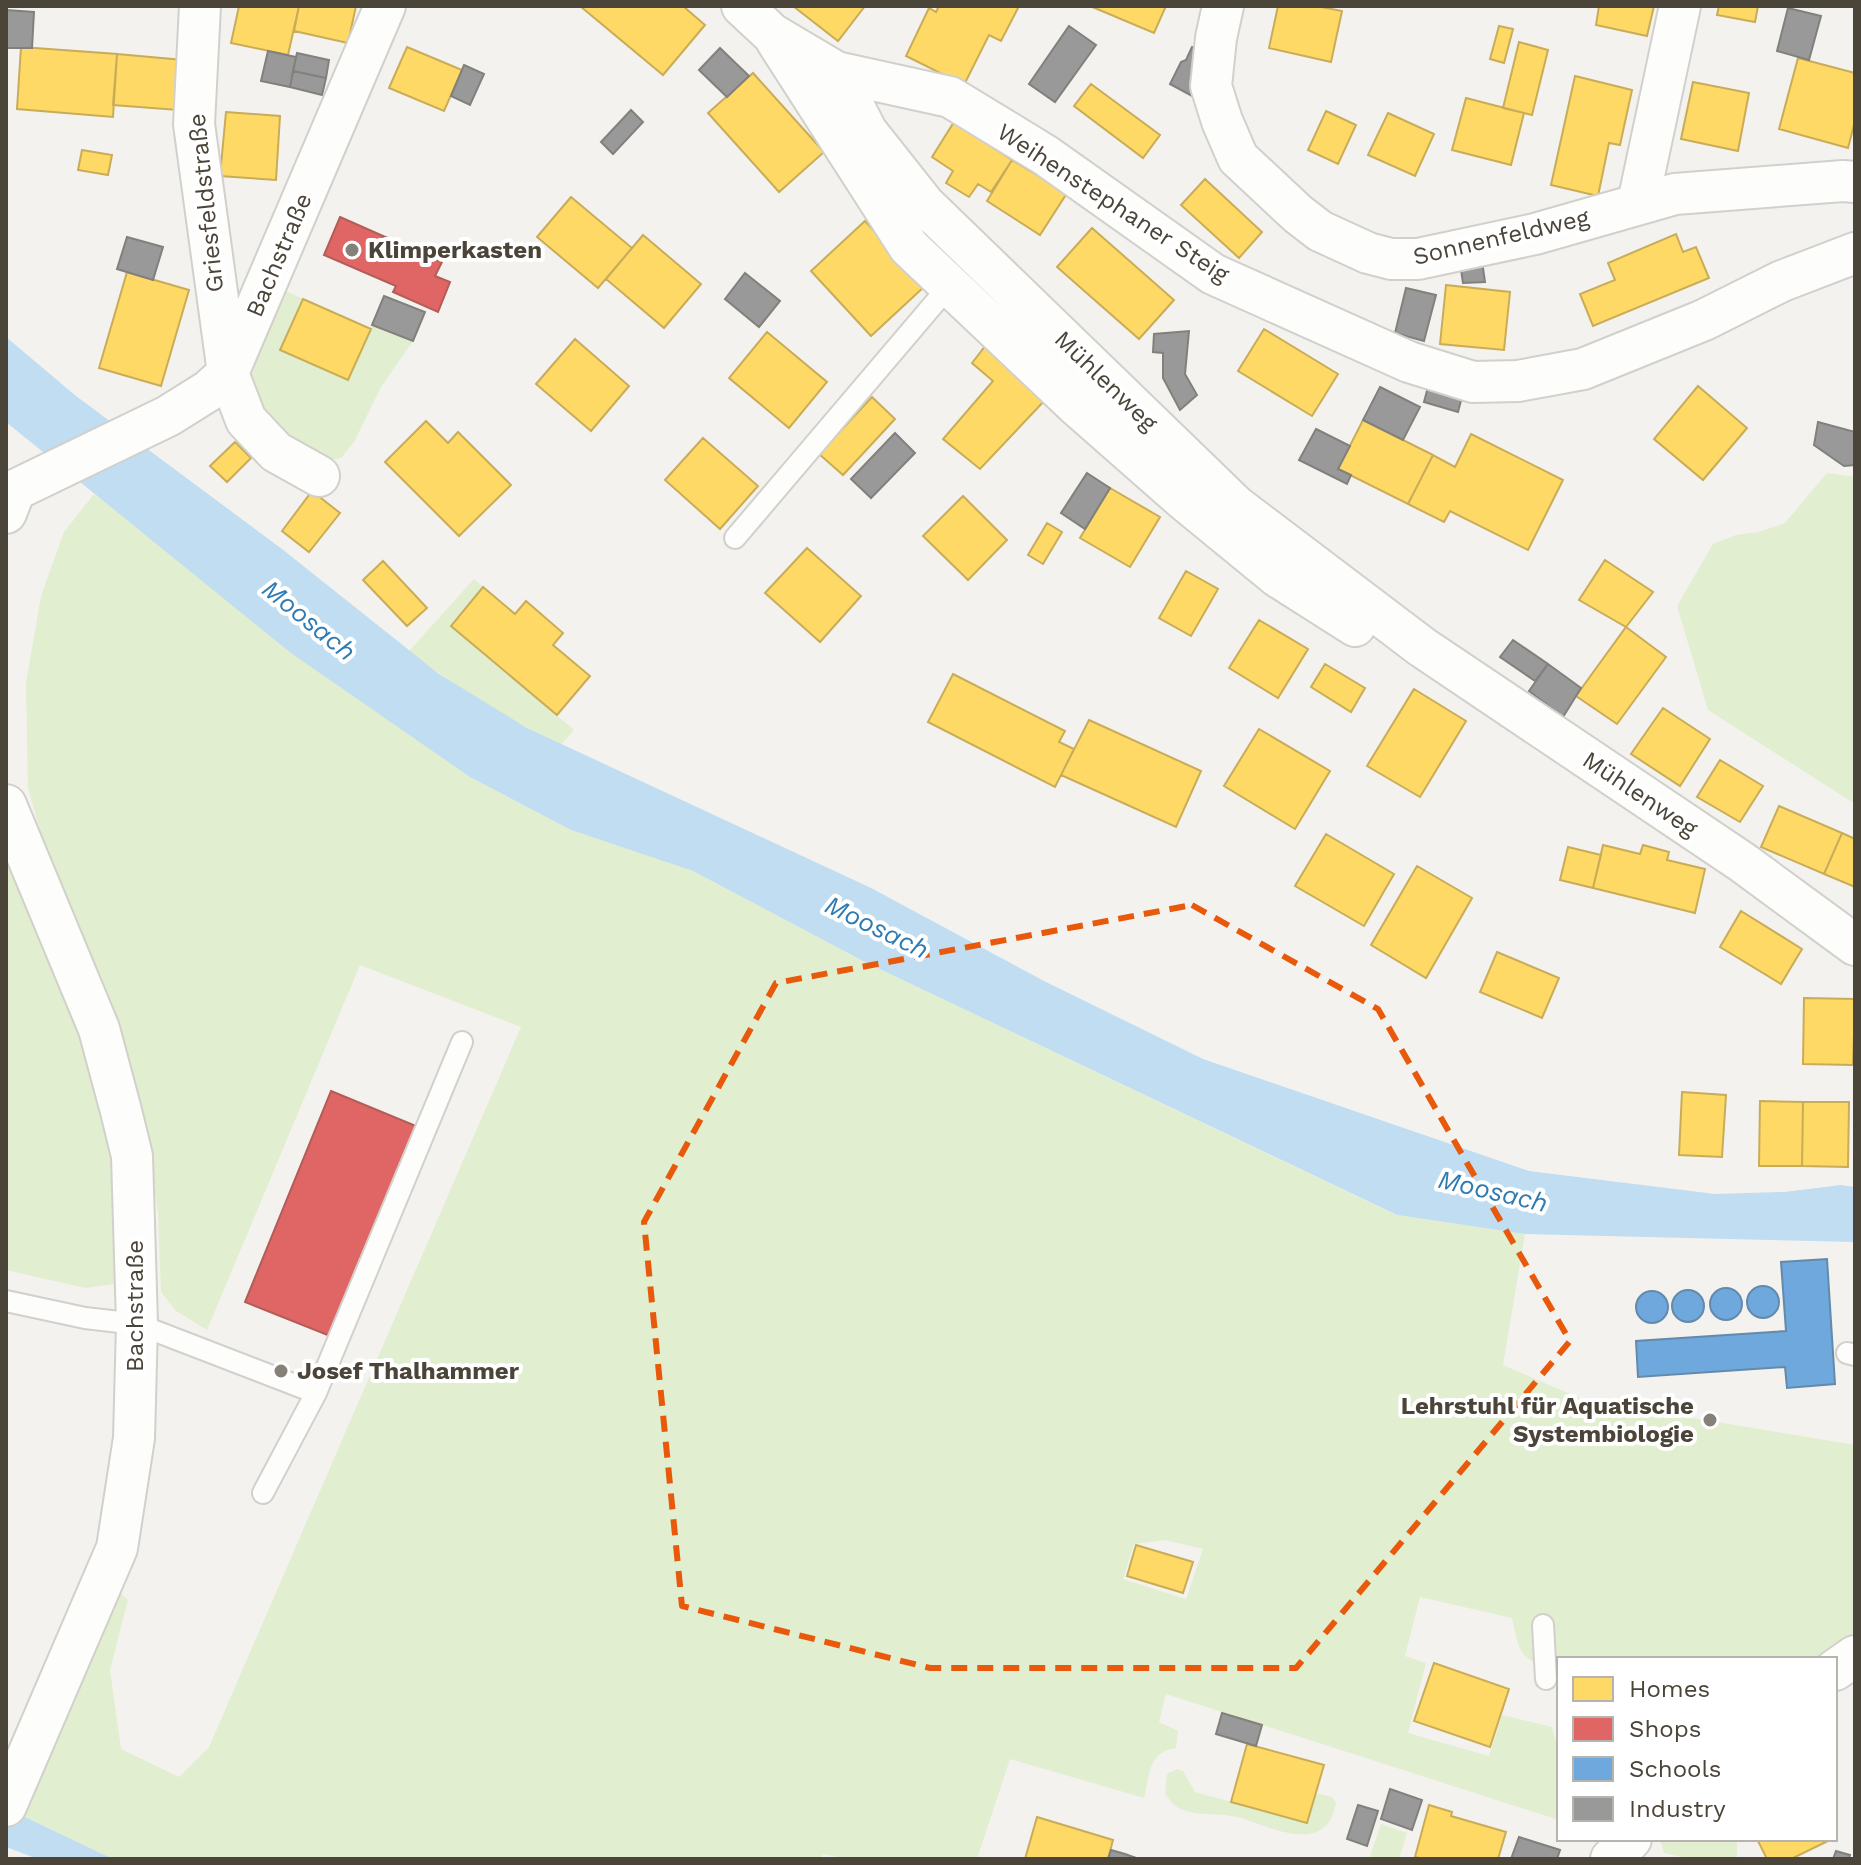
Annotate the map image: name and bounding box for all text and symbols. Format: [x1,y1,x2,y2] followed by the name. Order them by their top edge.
[183,112,229,294] street label: Griesfeldstraße
[992,118,1234,289] street label: Weihenstephaner Steig
[240,189,318,321] street label: Bachstraße
[1410,203,1592,271] street label: Sonnenfeldweg
[368,236,542,264] place label: Klimperkasten
[343,241,361,259] marker: Klimperkasten
[1049,325,1163,437] street label: Mühlenweg
[256,573,362,667] water label: Moosach
[1577,745,1703,843] street label: Mühlenweg
[820,889,934,965] water label: Moosach
[1435,1164,1551,1218] water label: Moosach
[121,1240,149,1372] street label: Bachstraße
[297,1357,520,1385] place label: Josef Thalhammer
[272,1362,290,1380] marker: Josef Thalhammer
[1401,1392,1694,1448] place label: Lehrstuhl für Aquatische Systembiologie
[1701,1411,1719,1429] marker: Lehrstuhl für Aquatische Systembiologie
[1557,1657,1837,1841] legend
[1629,1675,1710,1703] text: Homes
[1629,1715,1701,1743] text: Shops
[1629,1755,1721,1783] text: Schools
[1629,1795,1726,1823] text: Industry

